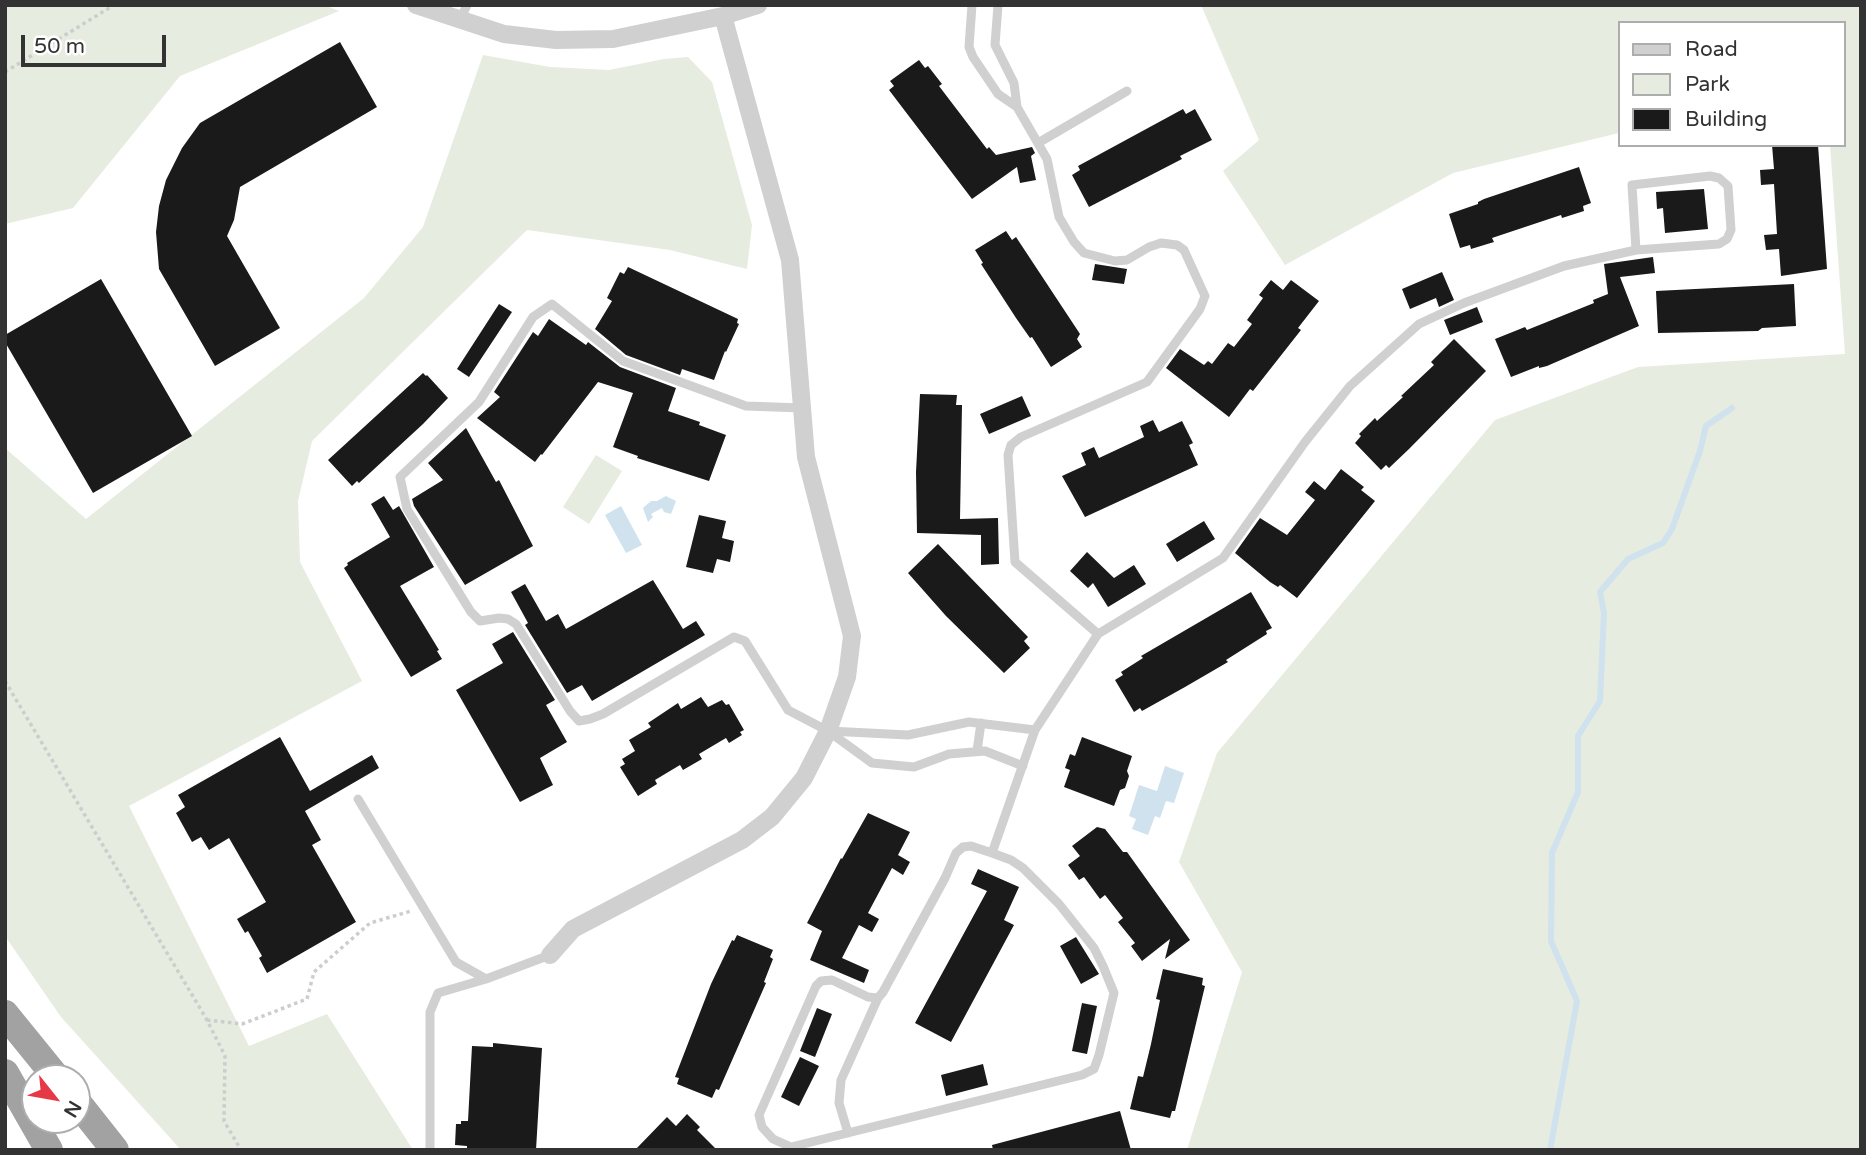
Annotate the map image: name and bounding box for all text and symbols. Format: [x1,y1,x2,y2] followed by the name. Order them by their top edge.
[24,21,170,65] scale bar
[1618,21,1845,147] legend
[34,34,85,59] text: 50 m
[1685,37,1738,62] text: Road
[1685,72,1730,97] text: Park
[1685,107,1767,132] text: Building
[21,1064,91,1134] north arrow
[59,1097,86,1121] text: N

